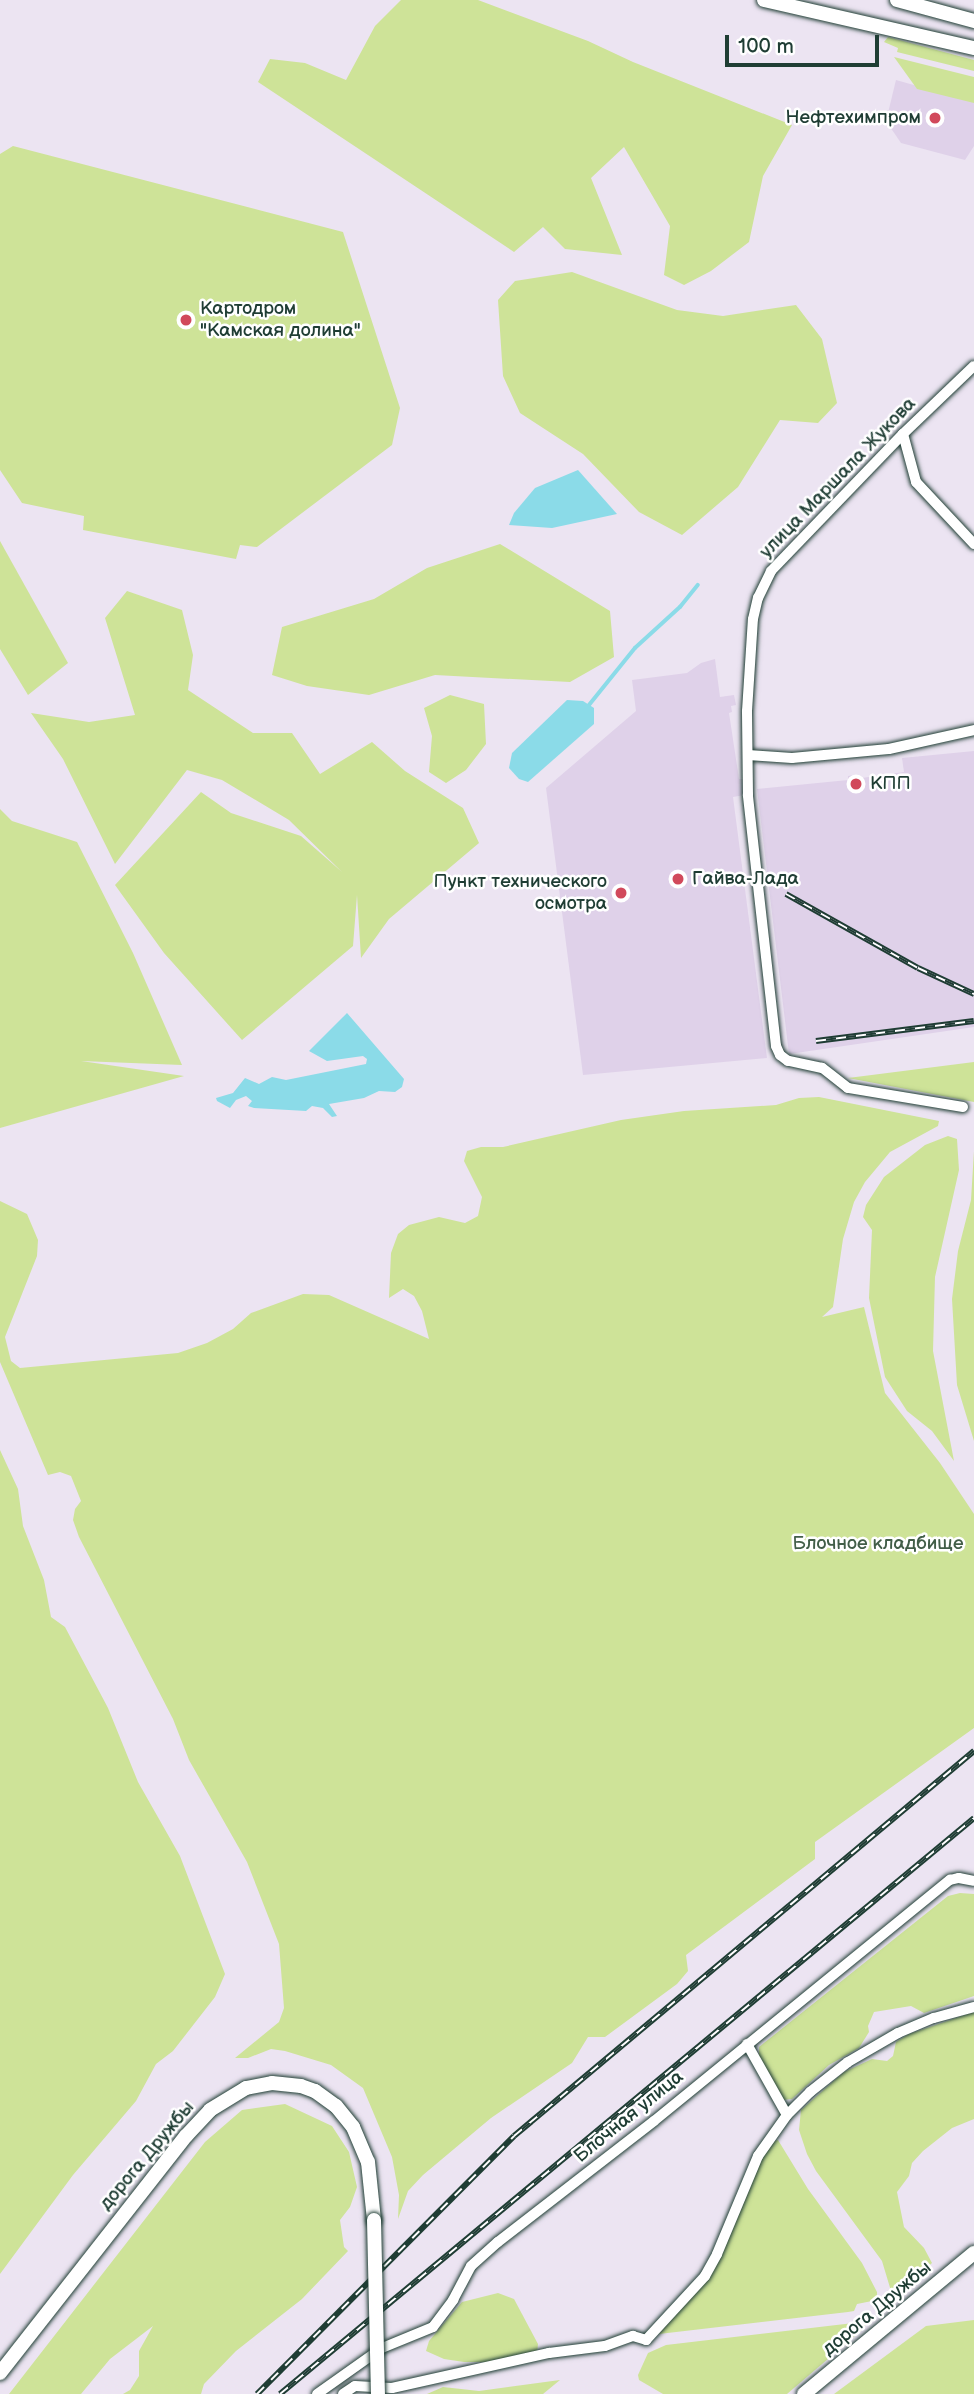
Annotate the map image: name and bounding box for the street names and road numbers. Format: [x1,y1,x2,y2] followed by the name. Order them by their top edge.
[755,393,921,563] street label: улица Маршала Жукова
[570,2066,688,2168] street label: Блочная улица
[95,2097,199,2215] street label: дорога Дружбы
[818,2257,936,2361] street label: дорога Дружбы

